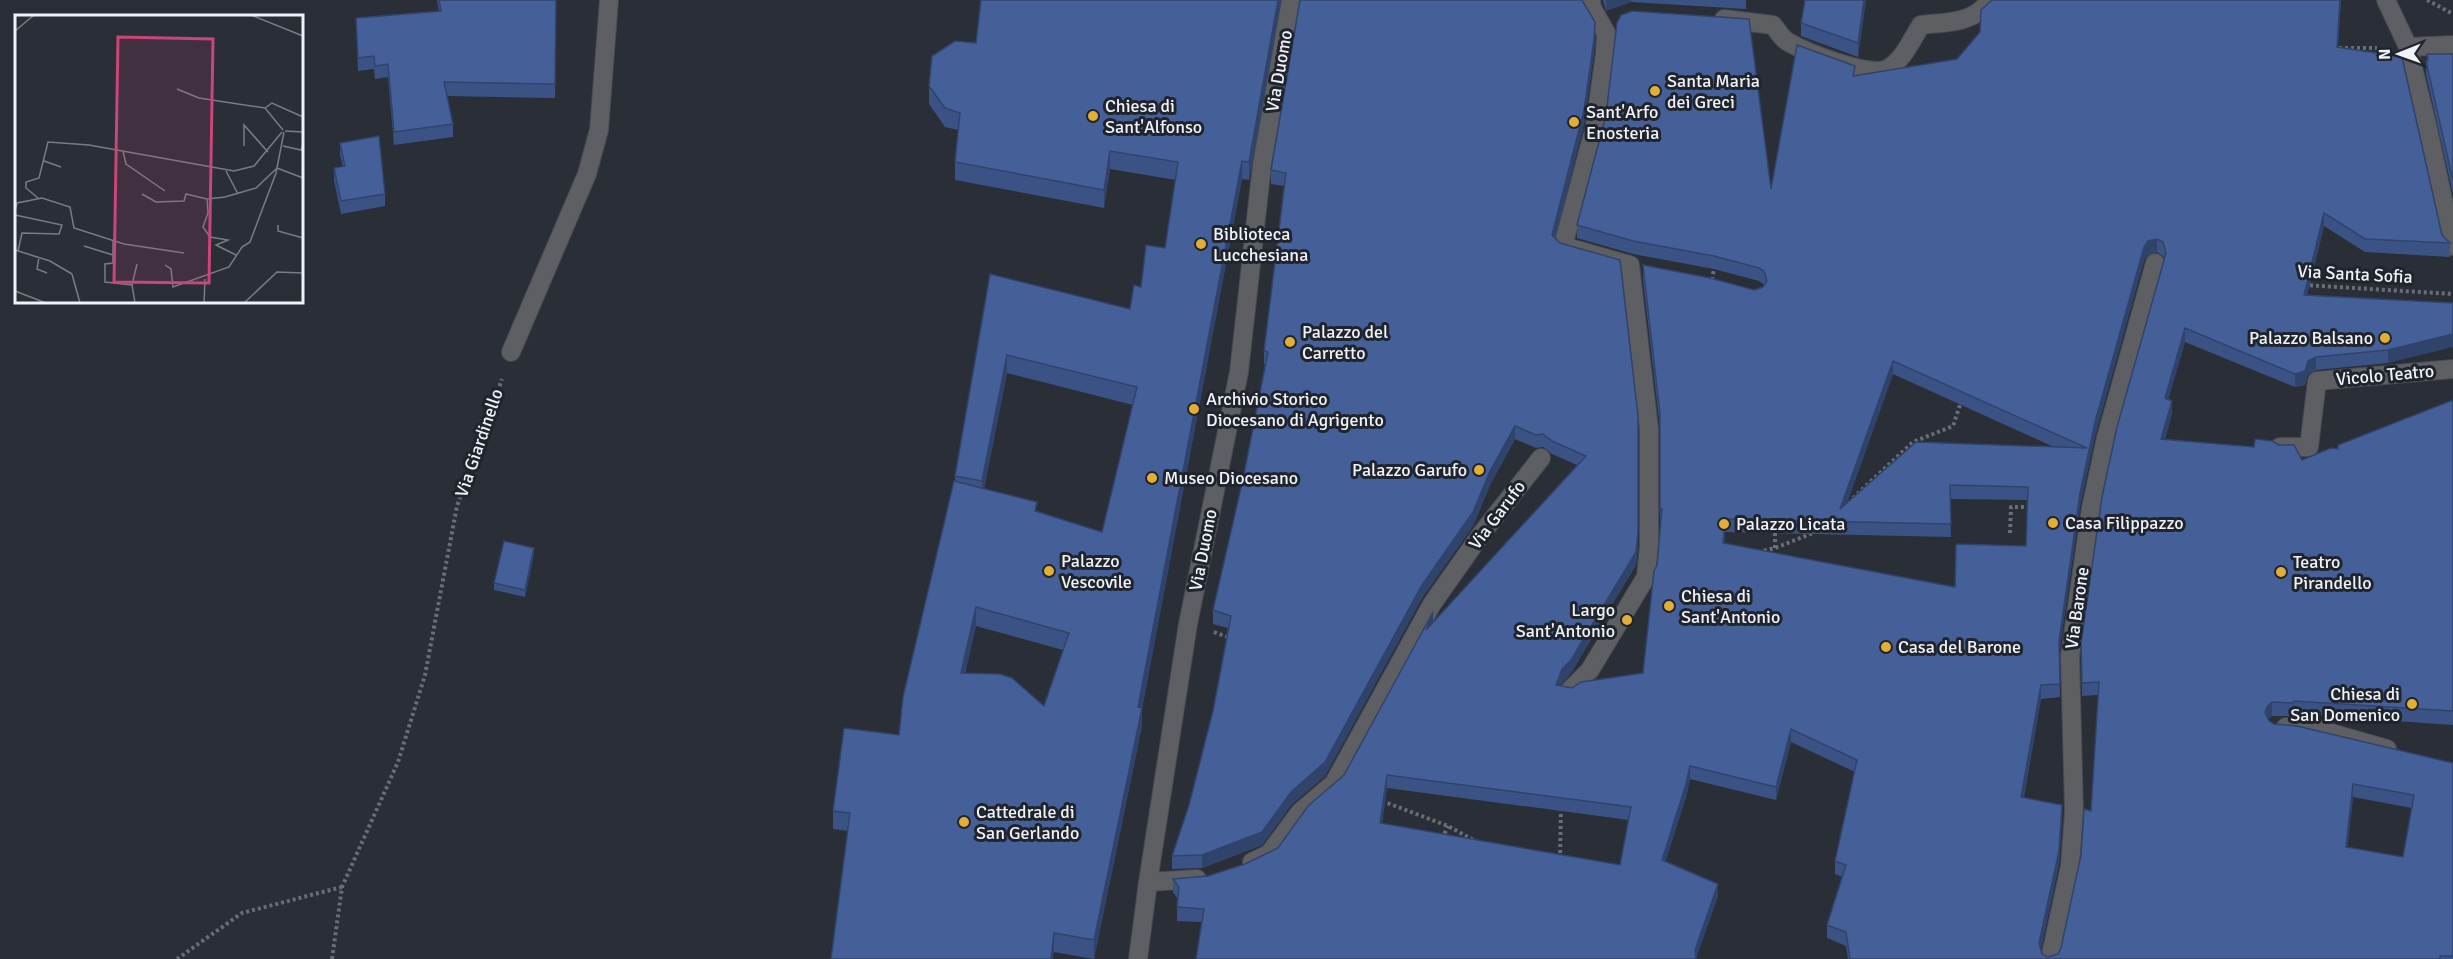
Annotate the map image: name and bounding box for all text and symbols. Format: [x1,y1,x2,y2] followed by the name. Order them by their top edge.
[15,15,303,303] inset map
[2369,24,2429,84] north arrow
[1261,28,1297,114] street label: Via Duomo
[2375,49,2395,60] text: N
[1667,70,1760,113] place label: Santa Maria dei Greci
[1648,84,1662,98] marker: Santa Maria dei Greci
[1105,95,1202,138] place label: Chiesa di Sant'Alfonso
[1586,101,1659,144] place label: Sant'Arfo Enosteria
[1086,109,1100,123] marker: Chiesa di Sant'Alfonso
[1567,115,1581,129] marker: Sant'Arfo Enosteria
[1213,223,1308,266] place label: Biblioteca Lucchesiana
[1194,237,1208,251] marker: Biblioteca Lucchesiana
[2297,260,2413,288] street label: Via Santa Sofia
[1302,321,1388,364] place label: Palazzo del Carretto
[2249,327,2373,349] place label: Palazzo Balsano
[2378,331,2392,345] marker: Palazzo Balsano
[1283,335,1297,349] marker: Palazzo del Carretto
[2335,360,2435,390] street label: Vicolo Teatro
[450,386,508,500] street label: Via Giardinello
[1206,388,1384,431] place label: Archivio Storico Diocesano di Agrigento
[1187,402,1201,416] marker: Archivio Storico Diocesano di Agrigento
[1352,459,1467,481] place label: Palazzo Garufo
[1472,463,1486,477] marker: Palazzo Garufo
[1164,467,1298,489] place label: Museo Diocesano
[1145,471,1159,485] marker: Museo Diocesano
[1464,476,1530,554] street label: Via Garufo
[1184,507,1222,593] street label: Via Duomo
[2065,512,2184,534] place label: Casa Filippazzo
[1736,513,1845,535] place label: Palazzo Licata
[2046,516,2060,530] marker: Casa Filippazzo
[1717,517,1731,531] marker: Palazzo Licata
[1061,550,1132,593] place label: Palazzo Vescovile
[2293,551,2372,594] place label: Teatro Pirandello
[1042,564,1056,578] marker: Palazzo Vescovile
[2060,565,2094,651] street label: Via Barone
[2274,565,2288,579] marker: Teatro Pirandello
[1681,585,1780,628] place label: Chiesa di Sant'Antonio
[1516,599,1615,642] place label: Largo Sant'Antonio
[1662,599,1676,613] marker: Chiesa di Sant'Antonio
[1620,613,1634,627] marker: Largo Sant'Antonio
[1898,636,2021,658] place label: Casa del Barone
[1879,640,1893,654] marker: Casa del Barone
[2290,683,2400,726] place label: Chiesa di San Domenico
[2405,697,2419,711] marker: Chiesa di San Domenico
[976,801,1079,844] place label: Cattedrale di San Gerlando
[957,815,971,829] marker: Cattedrale di San Gerlando

